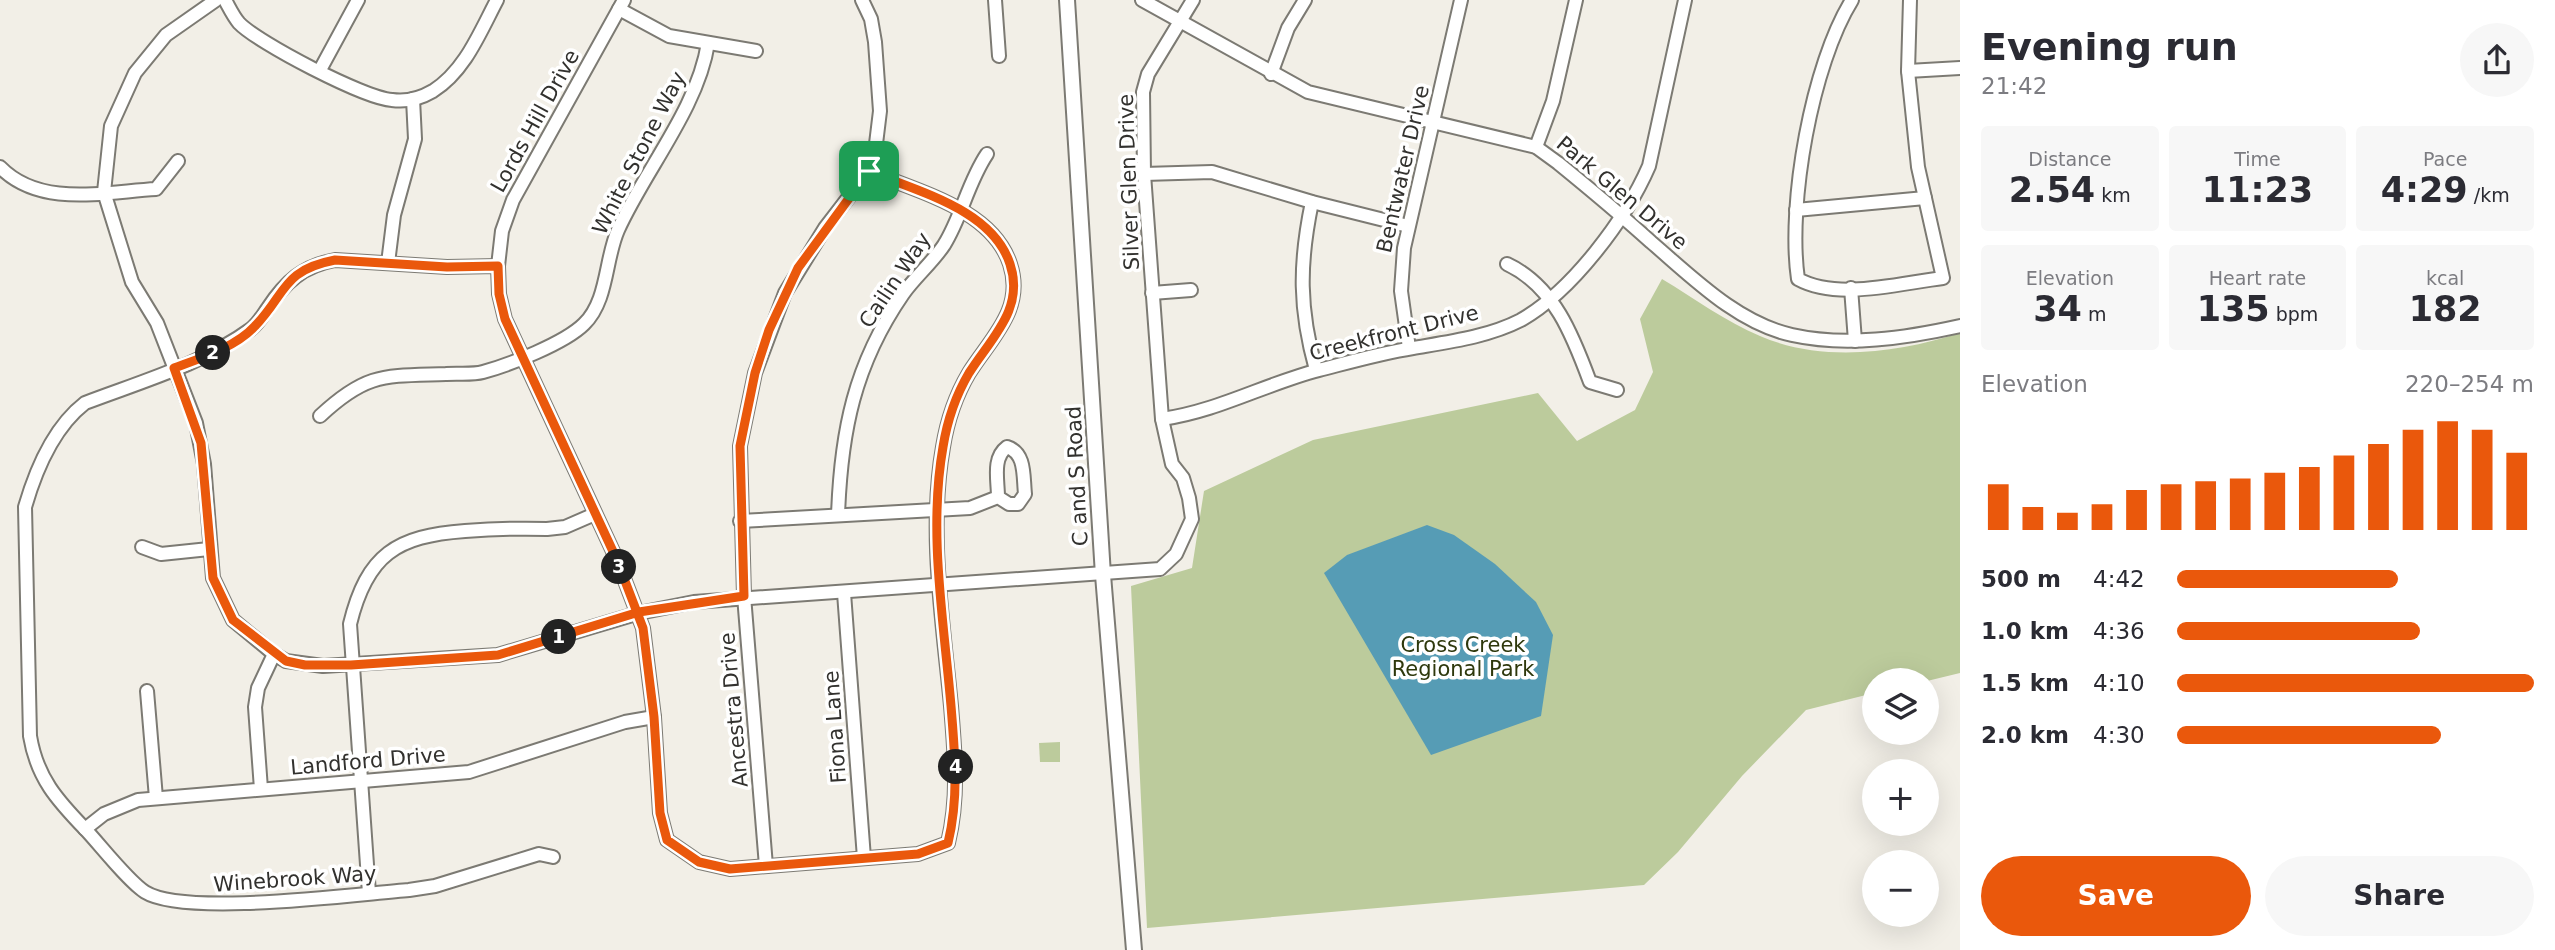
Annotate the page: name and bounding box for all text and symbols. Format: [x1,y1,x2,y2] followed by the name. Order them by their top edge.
[2460,23,2534,97] button: share
[1981,25,2238,69] text: Evening run
[486,45,584,197] street label: Lords Hill Drive
[587,67,691,239] street label: White Stone Way
[1981,73,2047,99] text: 21:42
[1372,83,1434,255] street label: Bentwater Drive
[1114,93,1144,271] street label: Silver Glen Drive
[1552,131,1692,255] street label: Park Glen Drive
[839,141,899,201] pin
[2028,148,2111,170] text: Distance
[2234,148,2281,170] text: Time
[2423,148,2467,170] text: Pace
[850,152,888,190] icon: arrive
[2009,170,2095,210] text: 2.54
[2202,170,2313,210] text: 11:23
[2381,170,2468,210] text: 4:29
[2095,184,2131,206] text: km
[2468,184,2510,206] text: /km
[854,228,936,332] street label: Cailin Way
[2026,267,2114,289] text: Elevation
[2209,267,2306,289] text: Heart rate
[2426,267,2464,289] text: kcal
[2033,289,2082,329] text: 34
[2197,289,2270,329] text: 135
[2409,289,2482,329] text: 182
[1307,300,1481,366] street label: Creekfront Drive
[2082,303,2106,325] text: m
[2270,303,2318,325] text: bpm
[196,336,230,370] pin: 2
[206,341,219,363] text: 2
[1981,371,2088,397] text: Elevation
[2405,371,2534,397] text: 220–254 m
[1061,405,1093,547] street label: C and S Road
[602,550,636,584] pin: 3
[612,555,625,577] text: 3
[1981,566,2061,592] text: 500 m
[2093,566,2145,592] text: 4:42
[1981,618,2069,644] text: 1.0 km
[2093,618,2145,644] text: 4:36
[542,620,576,654] pin: 1
[552,625,565,647] text: 1
[715,632,753,788] street label: Ancestra Drive
[1392,633,1535,681] park label: Cross Creek Regional Park
[1862,668,1939,927] map controls
[1862,668,1939,745] button: layers
[819,670,851,784] street label: Fiona Lane
[1981,670,2069,696] text: 1.5 km
[2093,670,2145,696] text: 4:10
[1981,722,2069,748] text: 2.0 km
[2093,722,2145,748] text: 4:30
[289,742,447,780] street label: Landford Drive
[939,750,974,784] pin: 4
[949,755,962,777] text: 4
[1862,759,1939,836] button: +
[1862,850,1939,927] button: −
[1981,856,2251,936] button: Save
[2265,856,2534,936] button: Share
[213,861,377,897] street label: Winebrook Way

